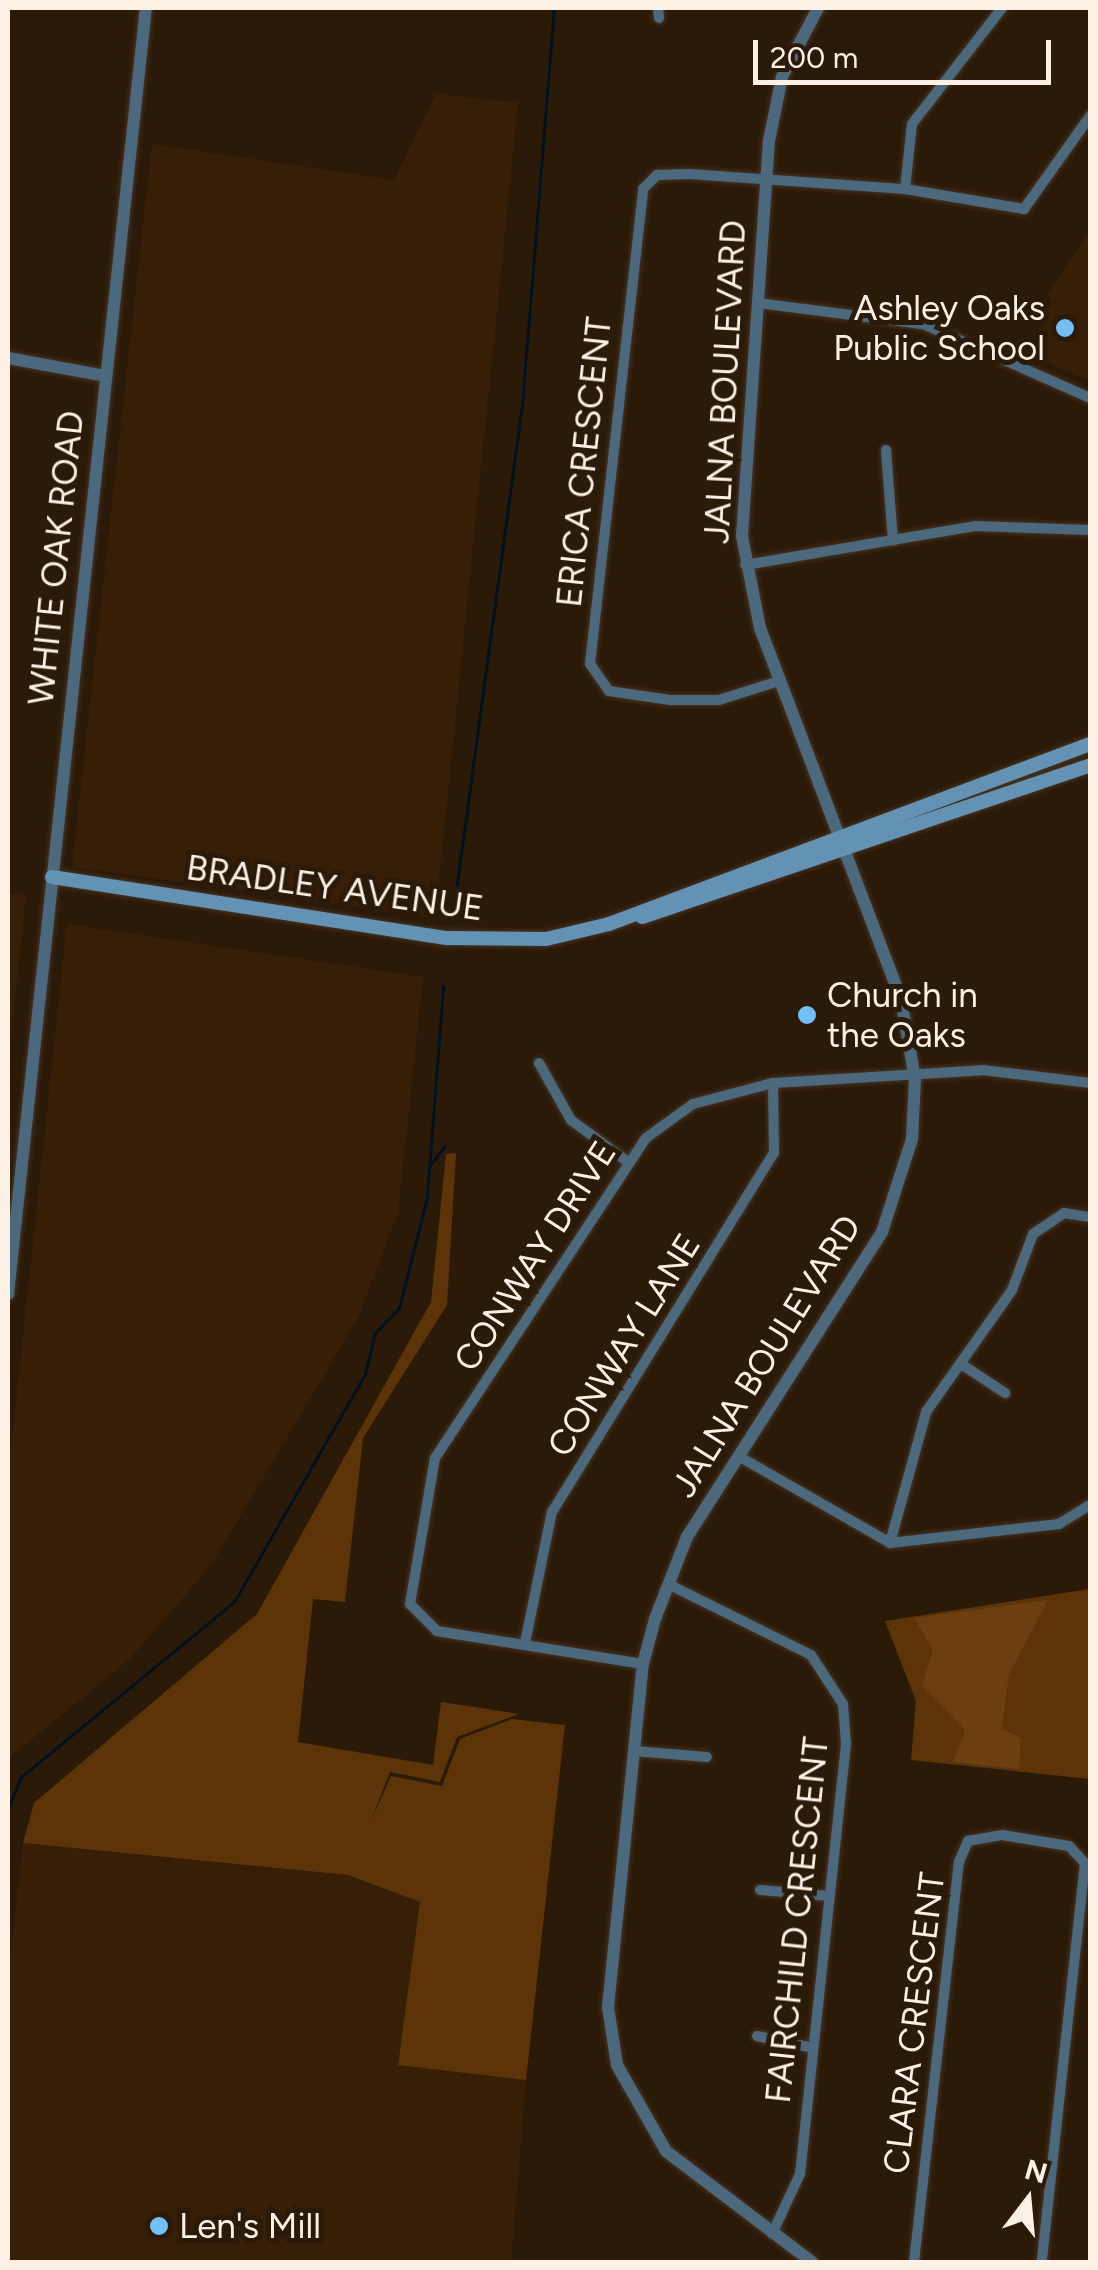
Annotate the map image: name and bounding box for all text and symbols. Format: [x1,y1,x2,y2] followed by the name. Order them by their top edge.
[758,20,1056,82] scale bar
[770,39,858,76] text: 200 m
[696,219,754,545] street label: JALNA BOULEVARD
[833,287,1045,369] place label: Ashley Oaks Public School
[548,315,620,609] street label: ERICA CRESCENT
[1054,317,1076,339] marker: Ashley Oaks Public School
[20,409,92,707] street label: WHITE OAK ROAD
[184,846,486,930] street label: BRADLEY AVENUE
[827,974,978,1056] place label: Church in the Oaks
[796,1004,818,1026] marker: Church in the Oaks
[445,1133,625,1379] street label: CONWAY DRIVE
[662,1207,870,1505] street label: JALNA BOULEVARD
[539,1226,709,1464] street label: CONWAY LANE
[757,1735,837,2105] street label: FAIRCHILD CRESCENT
[875,1870,953,2176] street label: CLARA CRESCENT
[978,2150,1078,2250] north arrow
[1021,2152,1051,2190] text: N
[179,2205,321,2247] place label: Len's Mill
[148,2215,170,2237] marker: Len's Mill

